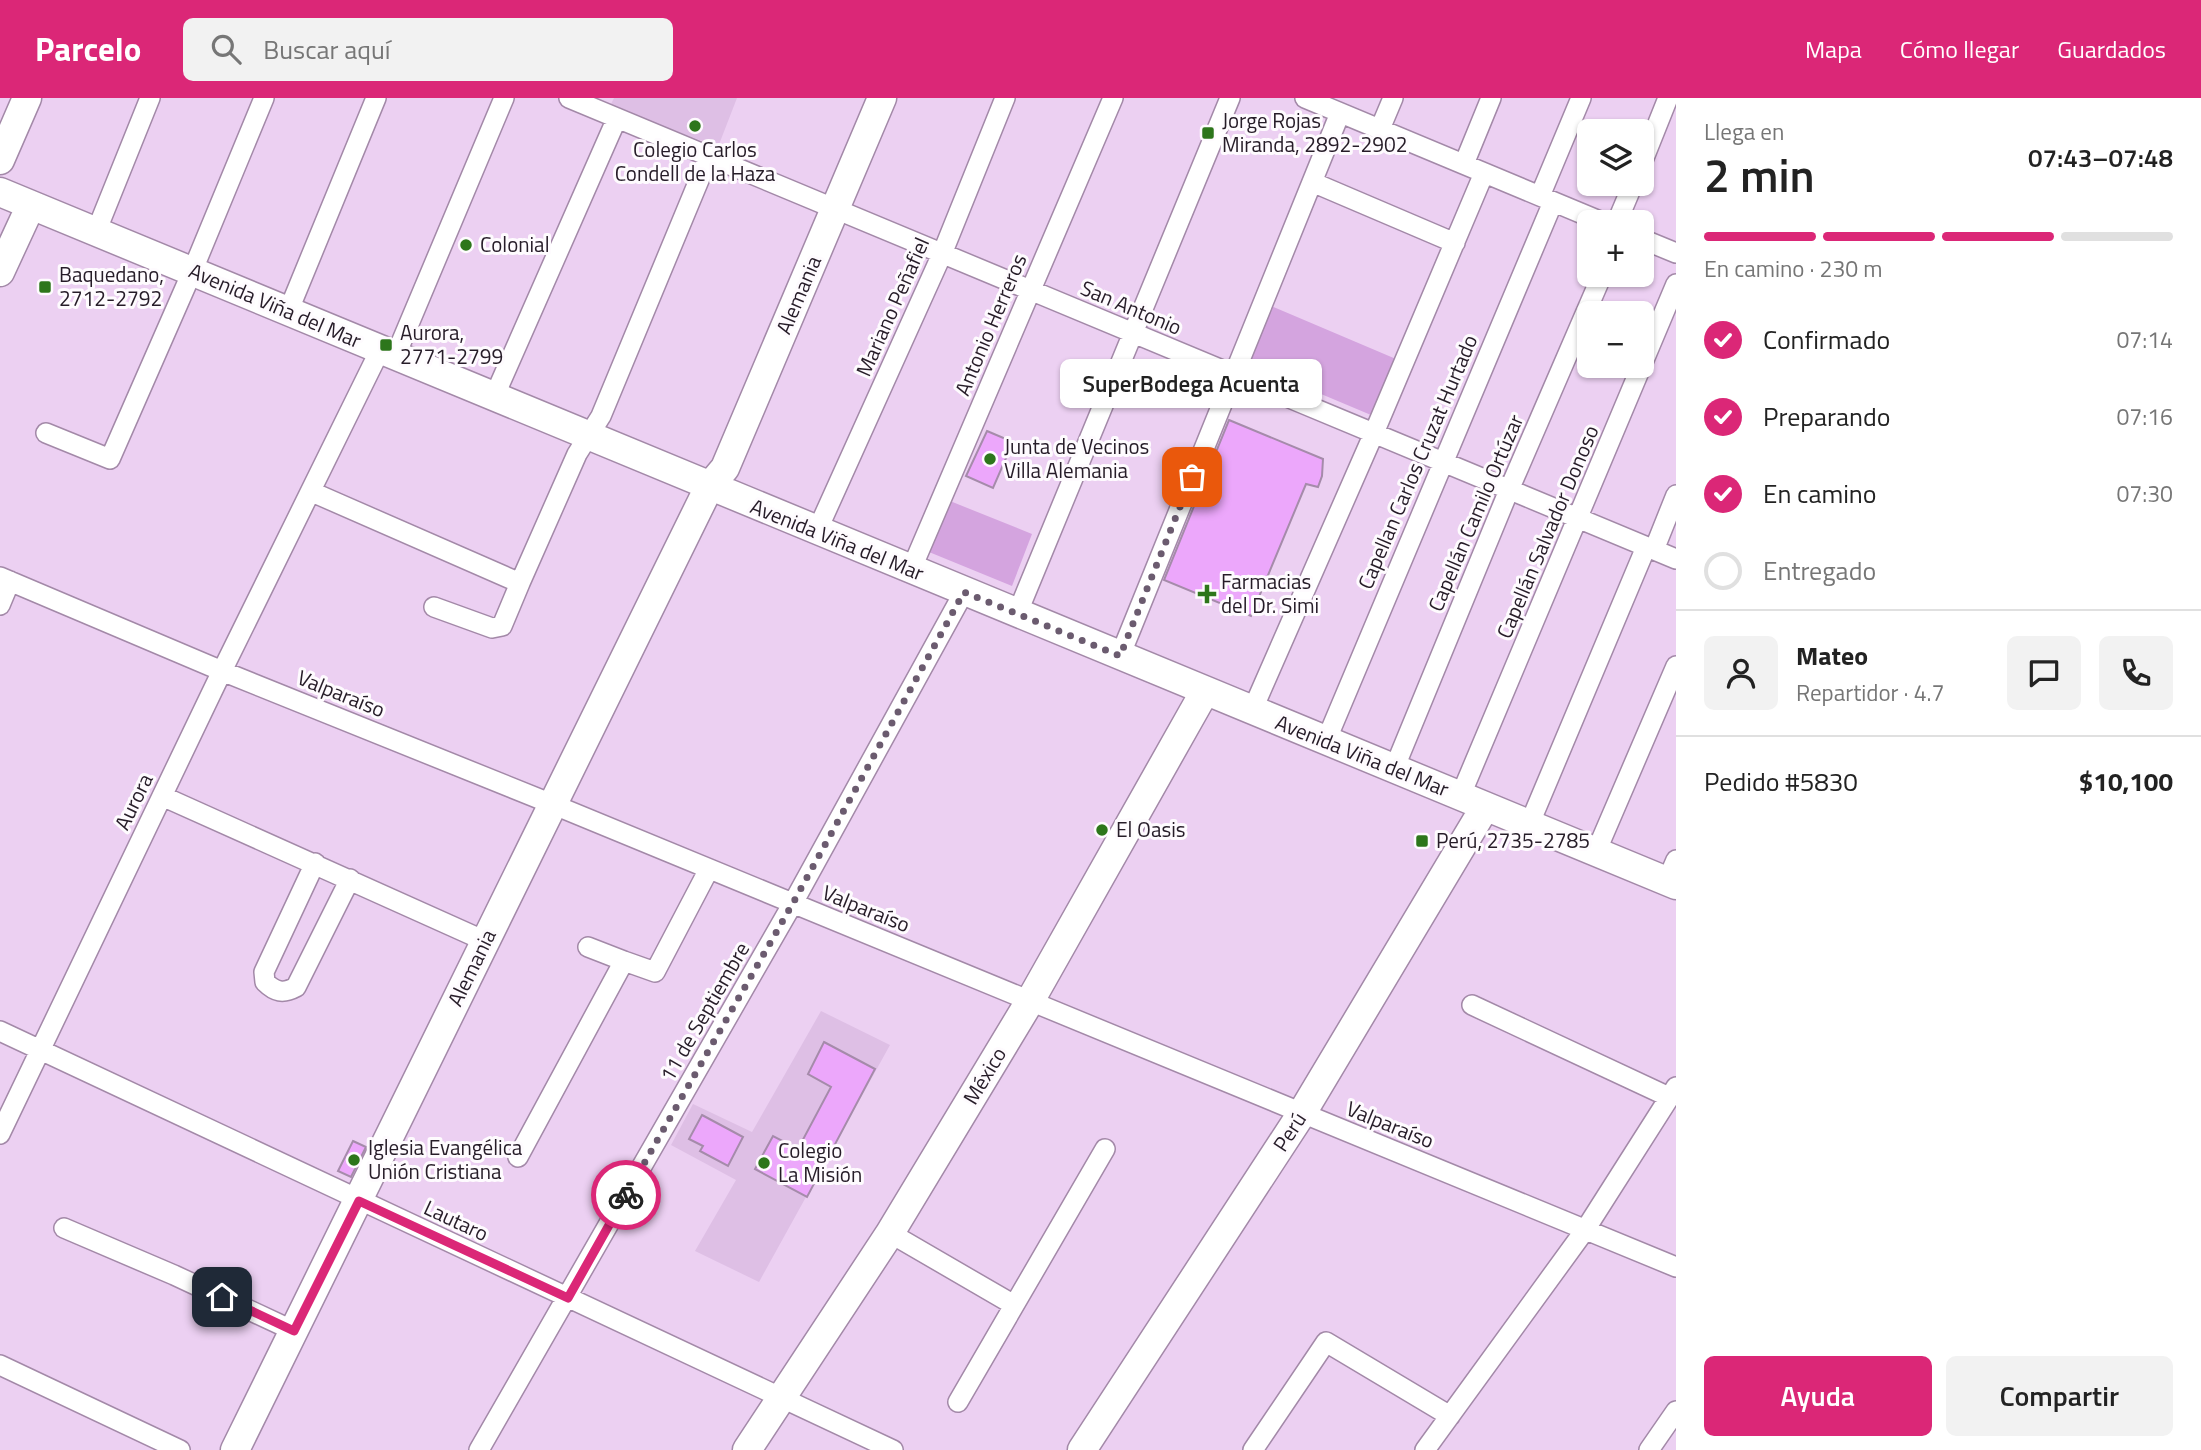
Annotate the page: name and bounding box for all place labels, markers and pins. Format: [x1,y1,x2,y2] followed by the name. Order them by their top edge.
[1222,104,1408,160] place label: Jorge Rojas Miranda, 2892-2902
[687,118,703,134] marker: Colegio Carlos Condell de la Haza
[1200,125,1216,141] marker: Jorge Rojas Miranda, 2892-2902
[615,133,776,189] place label: Colegio Carlos Condell de la Haza
[480,228,550,260] place label: Colonial
[458,237,474,253] marker: Colonial
[59,258,164,314] place label: Baquedano, 2712-2792
[37,279,53,295] marker: Baquedano, 2712-2792
[400,316,503,372] place label: Aurora, 2771-2799
[378,337,394,353] marker: Aurora, 2771-2799
[1061,358,1323,407] callout: SuperBodega Acuenta
[1004,430,1149,486] place label: Junta de Vecinos Villa Alemania
[1162,447,1222,507] pin
[982,451,998,467] marker: Junta de Vecinos Villa Alemania
[1221,565,1319,621] place label: Farmacias del Dr. Simi
[1199,586,1215,602] marker: Farmacias del Dr. Simi
[1116,813,1186,845] place label: El Oasis
[1094,822,1110,838] marker: El Oasis
[1436,824,1590,856] place label: Perú, 2735-2785
[1414,833,1430,849] marker: Perú, 2735-2785
[368,1131,523,1187] place label: Iglesia Evangélica Unión Cristiana
[778,1134,862,1190] place label: Colegio La Misión
[346,1152,362,1168] marker: Iglesia Evangélica Unión Cristiana
[756,1155,772,1171] marker: Colegio La Misión
[192,1267,252,1327] pin

